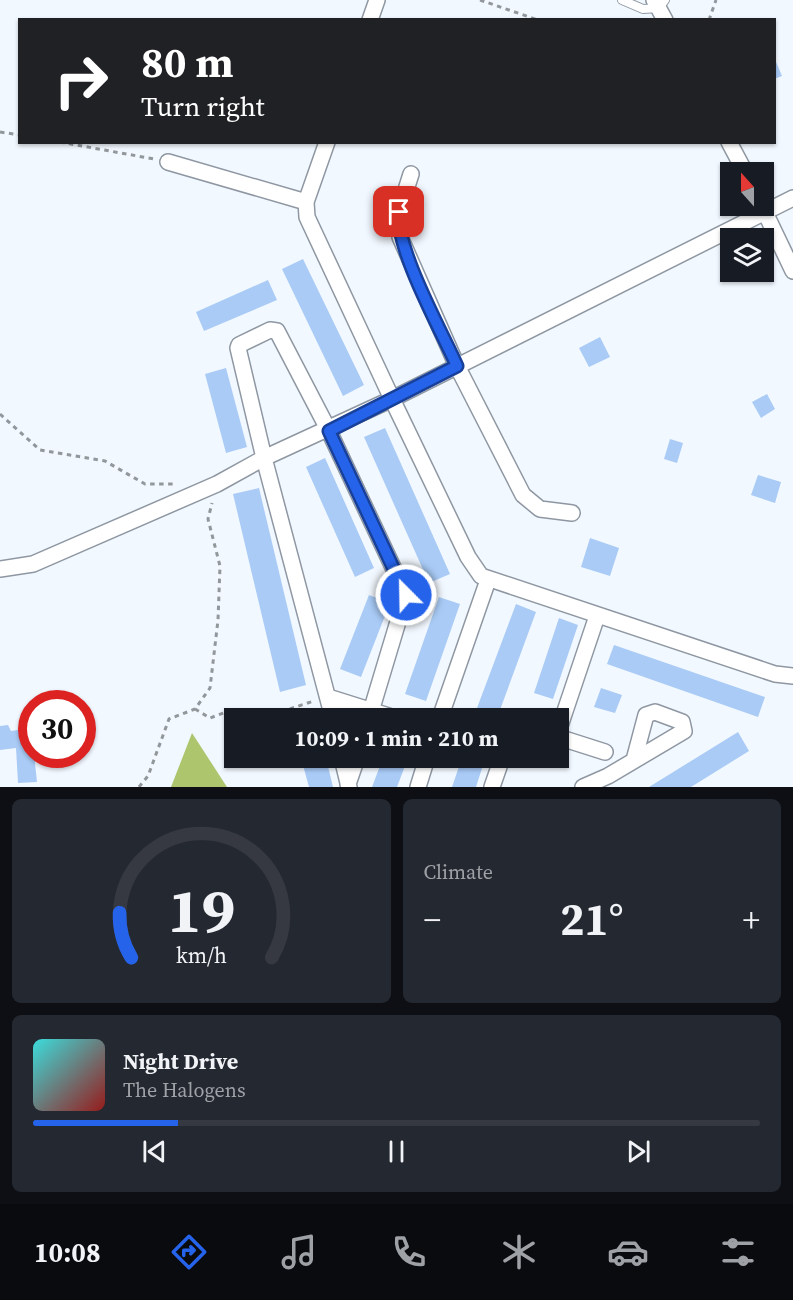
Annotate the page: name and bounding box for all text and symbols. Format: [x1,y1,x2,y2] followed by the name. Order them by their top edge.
[141,33,234,91] text: 80 m
[42,42,120,120] icon: right
[141,88,265,125] text: Turn right
[720,162,774,216] north arrow
[720,162,774,282] map controls
[373,186,424,237] pin
[382,195,415,228] icon: arrive
[720,228,774,282] button: layers
[374,563,438,627] position arrow
[18,690,96,768] speed limit sign: 30
[295,723,498,753] text: 10:09 · 1 min · 210 m
[424,858,493,886] text: Climate
[167,867,235,953] text: 19
[560,888,624,950] text: 21°
[424,897,441,942] text: −
[742,897,760,942] text: +
[176,941,227,970] text: km/h
[123,1046,238,1076] text: Night Drive
[123,1076,246,1104] text: The Halogens
[138,1135,171,1168] icon: previous
[380,1135,413,1168] icon: pause
[622,1135,655,1168] icon: next
[168,1231,210,1273] icon: directions
[278,1231,320,1273] icon: music
[388,1231,430,1273] icon: phone
[498,1231,540,1273] icon: climate
[607,1231,649,1273] icon: car
[717,1231,759,1273] icon: filters
[34,1234,101,1271] text: 10:08

